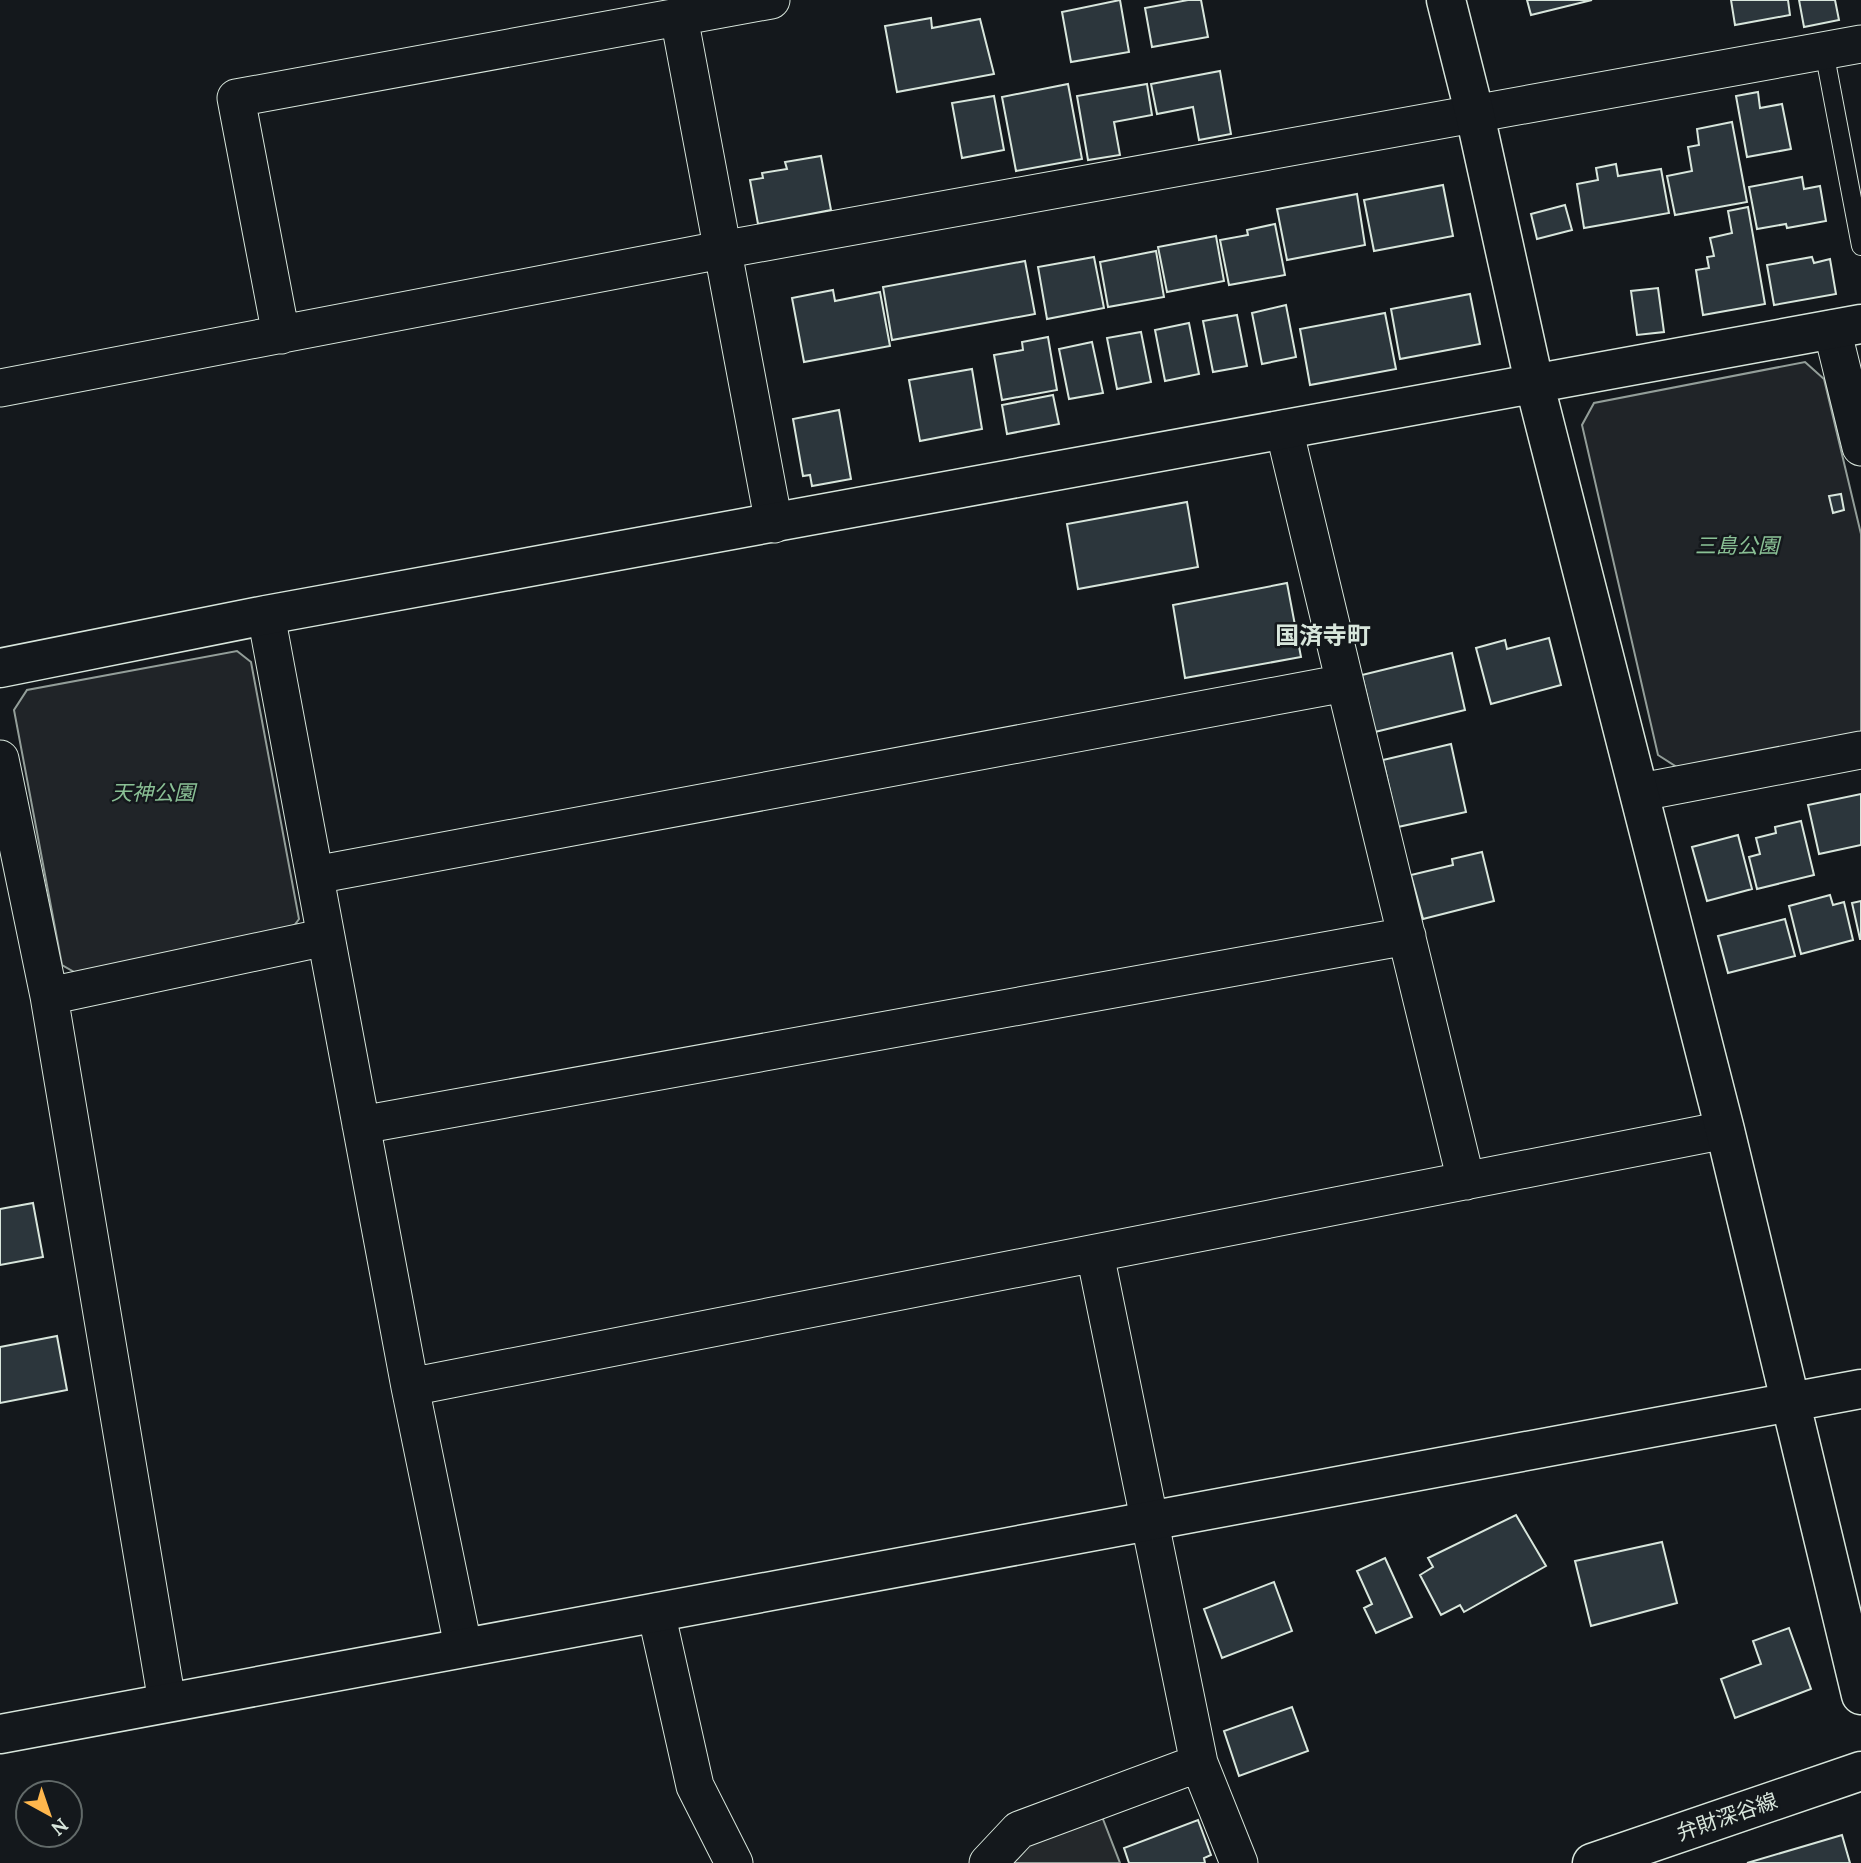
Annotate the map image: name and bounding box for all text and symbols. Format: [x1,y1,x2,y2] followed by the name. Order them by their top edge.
[1695,532,1782,559] park label: 三島公園
[1275,620,1371,651] district label: 国済寺町
[111,779,198,806] park label: 天神公園
[14,1779,84,1849] north arrow
[1673,1787,1781,1846] street label: 弁財深谷線
[46,1813,73,1841] text: N

